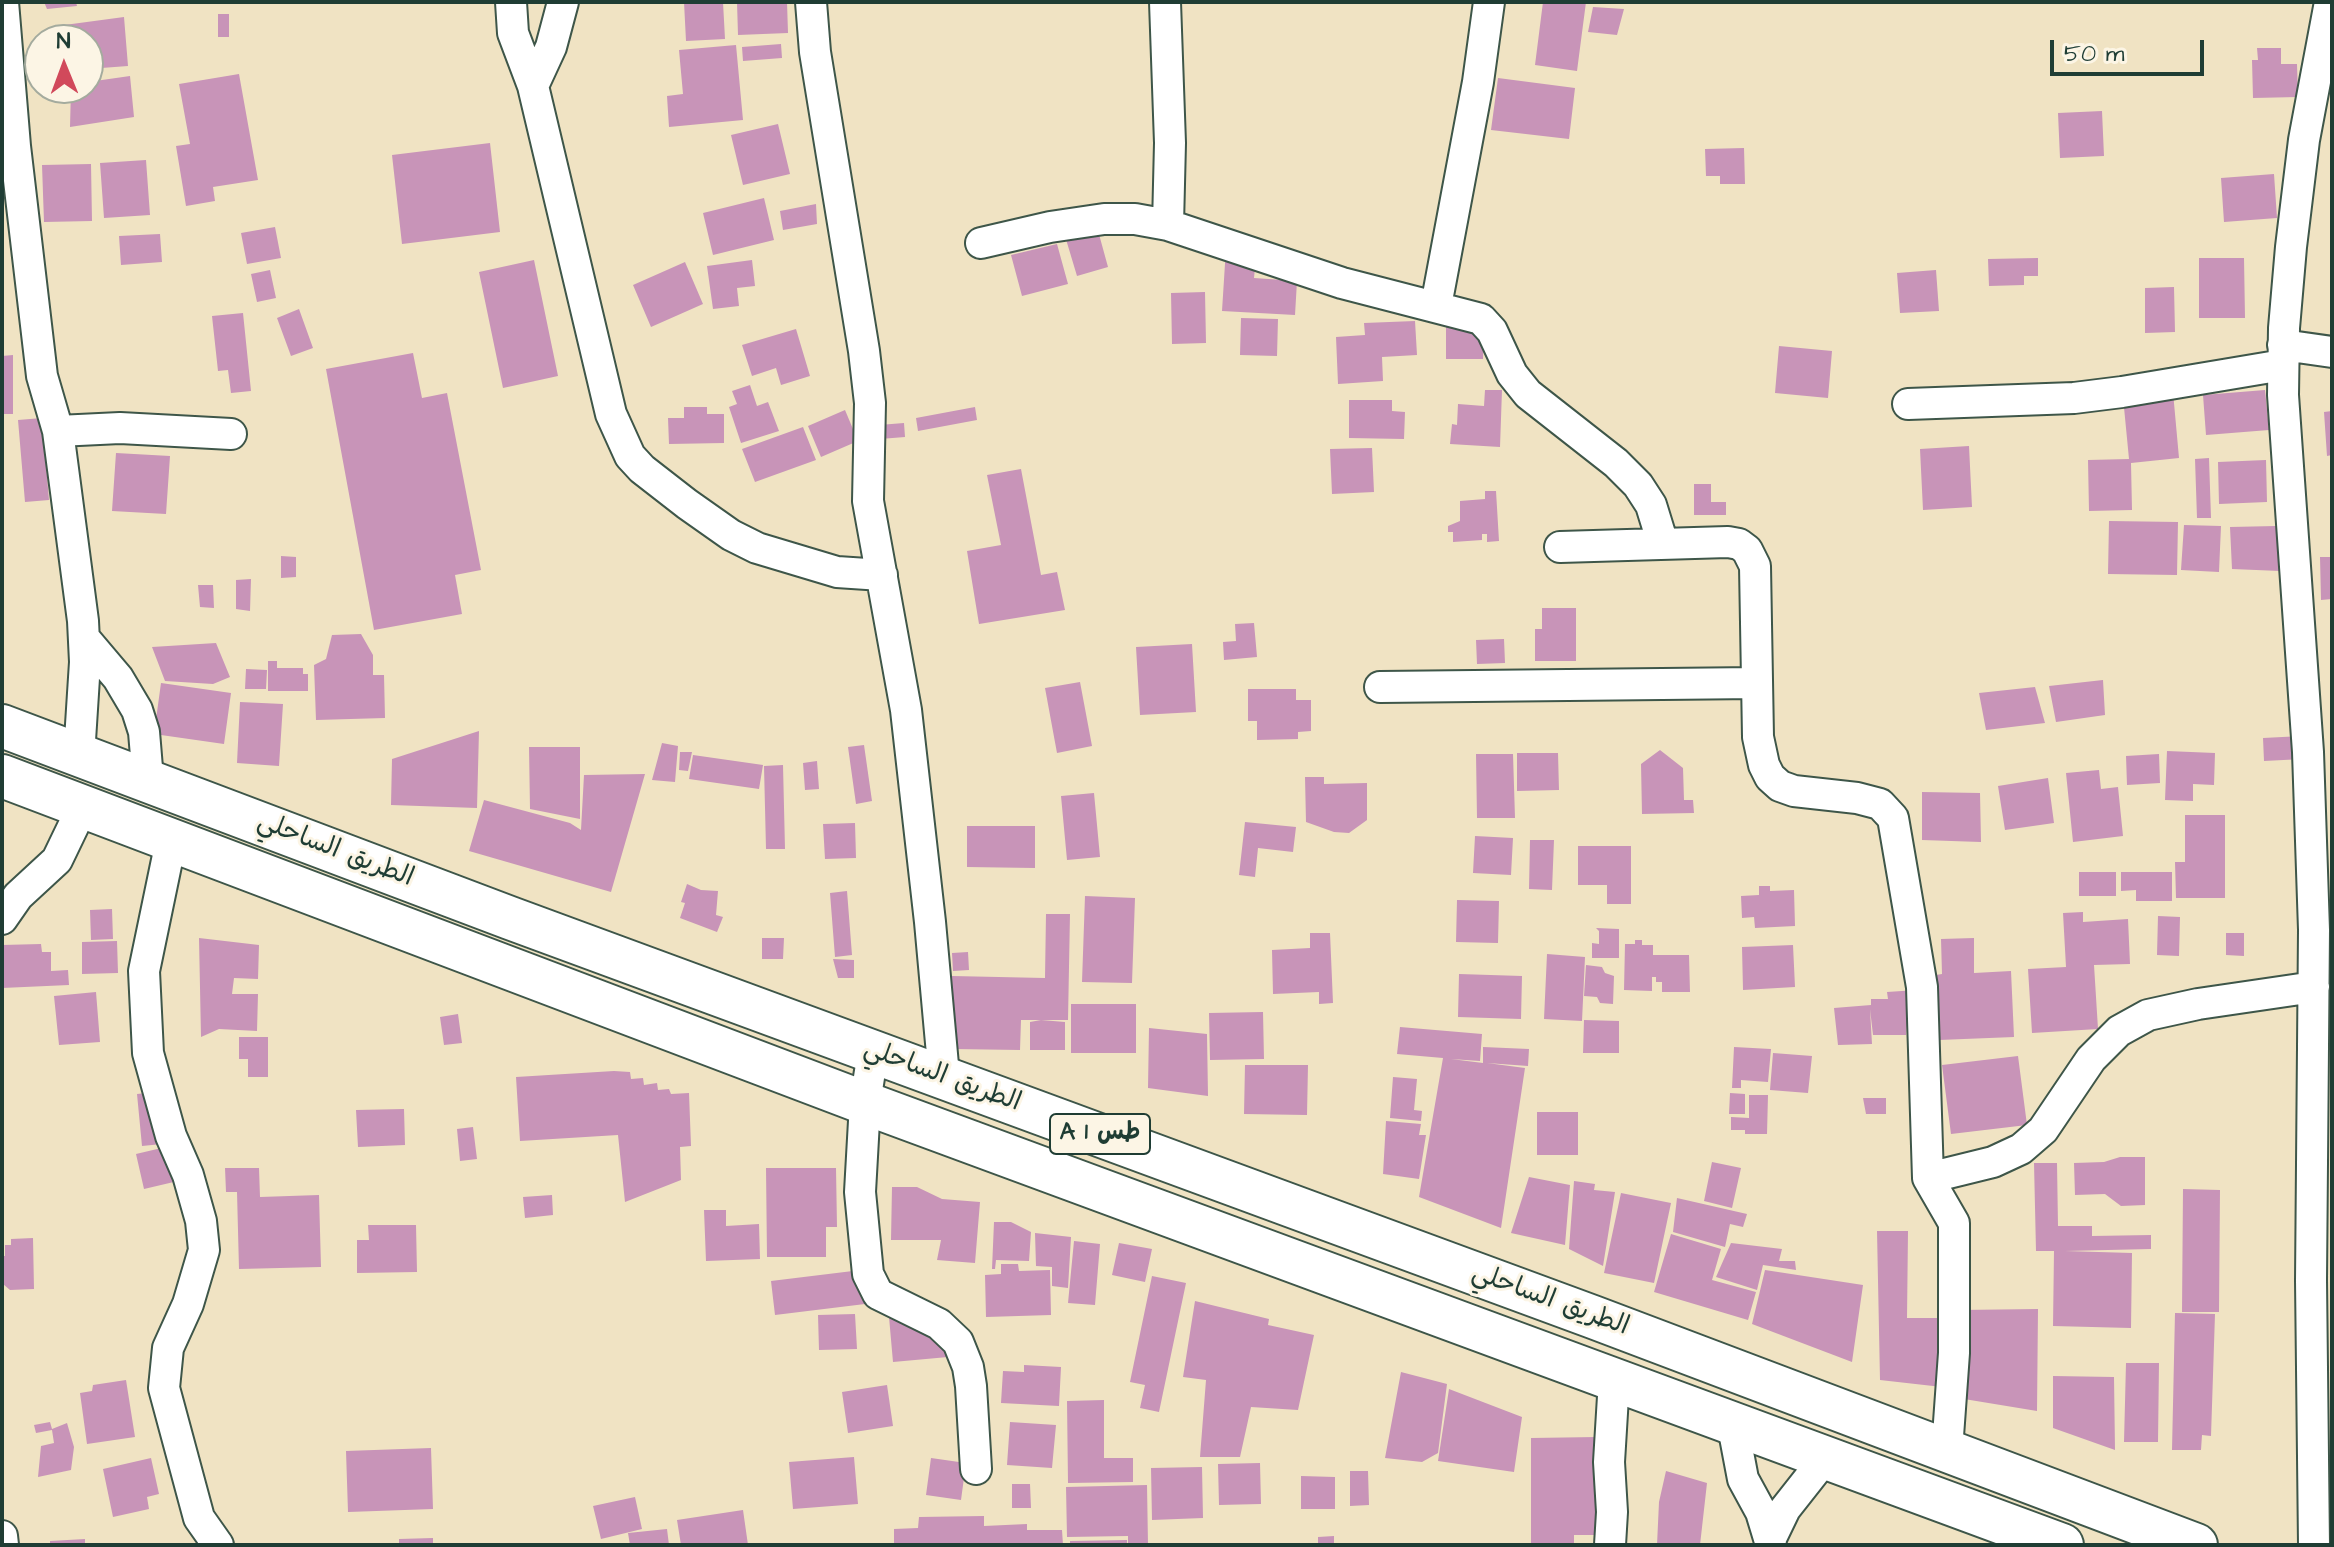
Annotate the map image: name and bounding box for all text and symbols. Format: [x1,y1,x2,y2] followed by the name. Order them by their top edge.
[24,24,104,104] north arrow
[2054,24,2208,74] scale bar
[56,26,71,57] text: N
[2064,37,2124,71] text: 50 m
[253,807,417,895] street label: الطريق الساحلي
[859,1034,1025,1120] street label: الطريق الساحلي
[1050,1114,1150,1154] road number: A 1 طس
[1467,1258,1633,1344] street label: الطريق الساحلي

